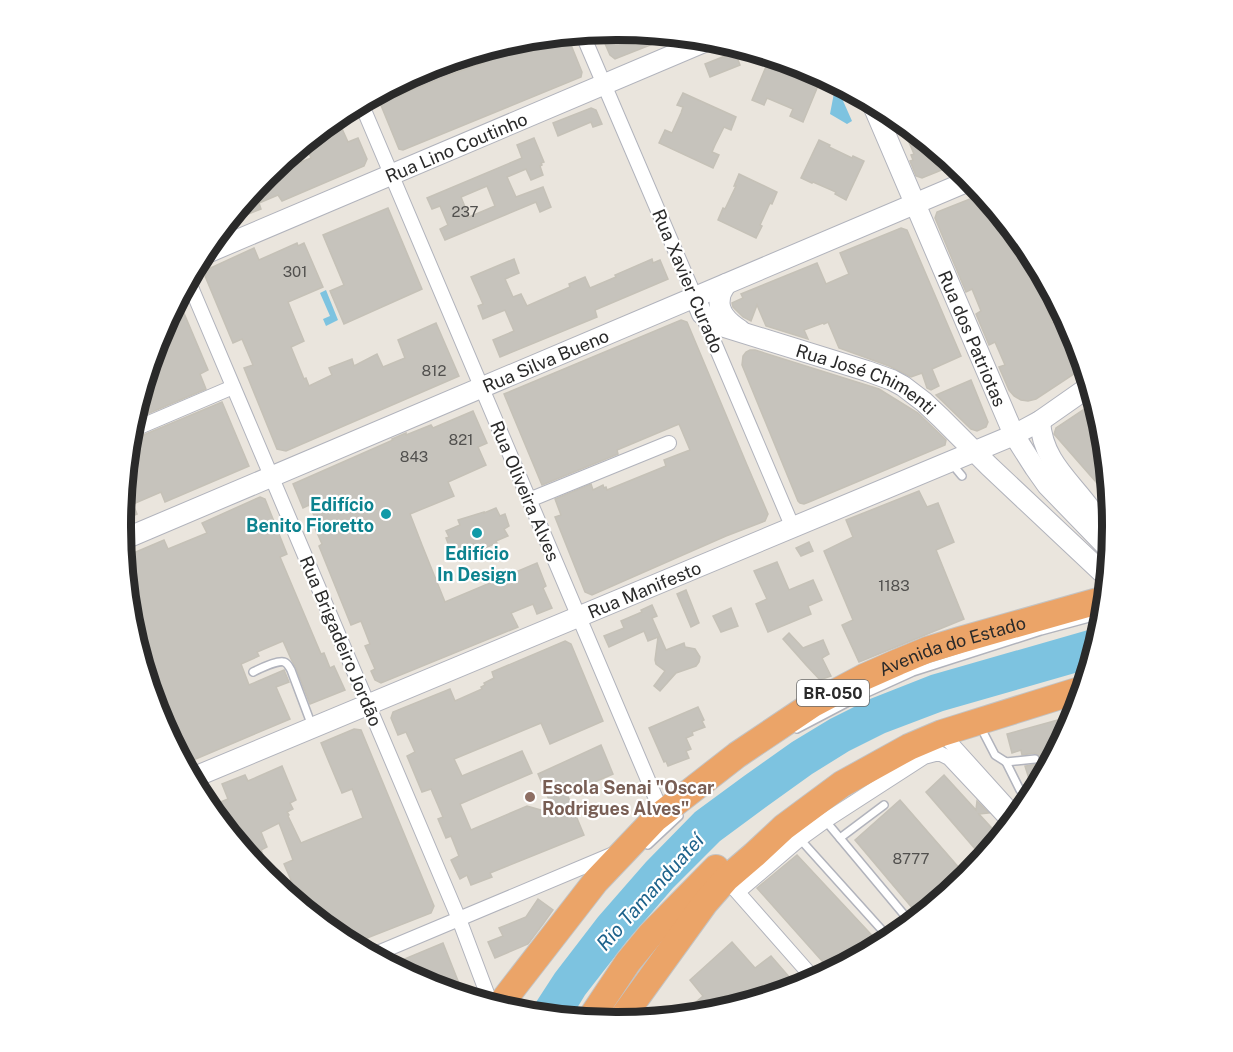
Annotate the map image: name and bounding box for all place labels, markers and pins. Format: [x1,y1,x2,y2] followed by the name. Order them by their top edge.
[246,494,374,536] place label: Edifício Benito Fioretto
[379,507,393,521] marker: Edifício Benito Fioretto
[470,526,484,540] marker: Edifício In Design
[437,543,517,585] place label: Edifício In Design
[542,777,715,819] place label: Escola Senai "Oscar Rodrigues Alves"
[523,790,537,804] marker: Escola Senai "Oscar Rodrigues Alves"

